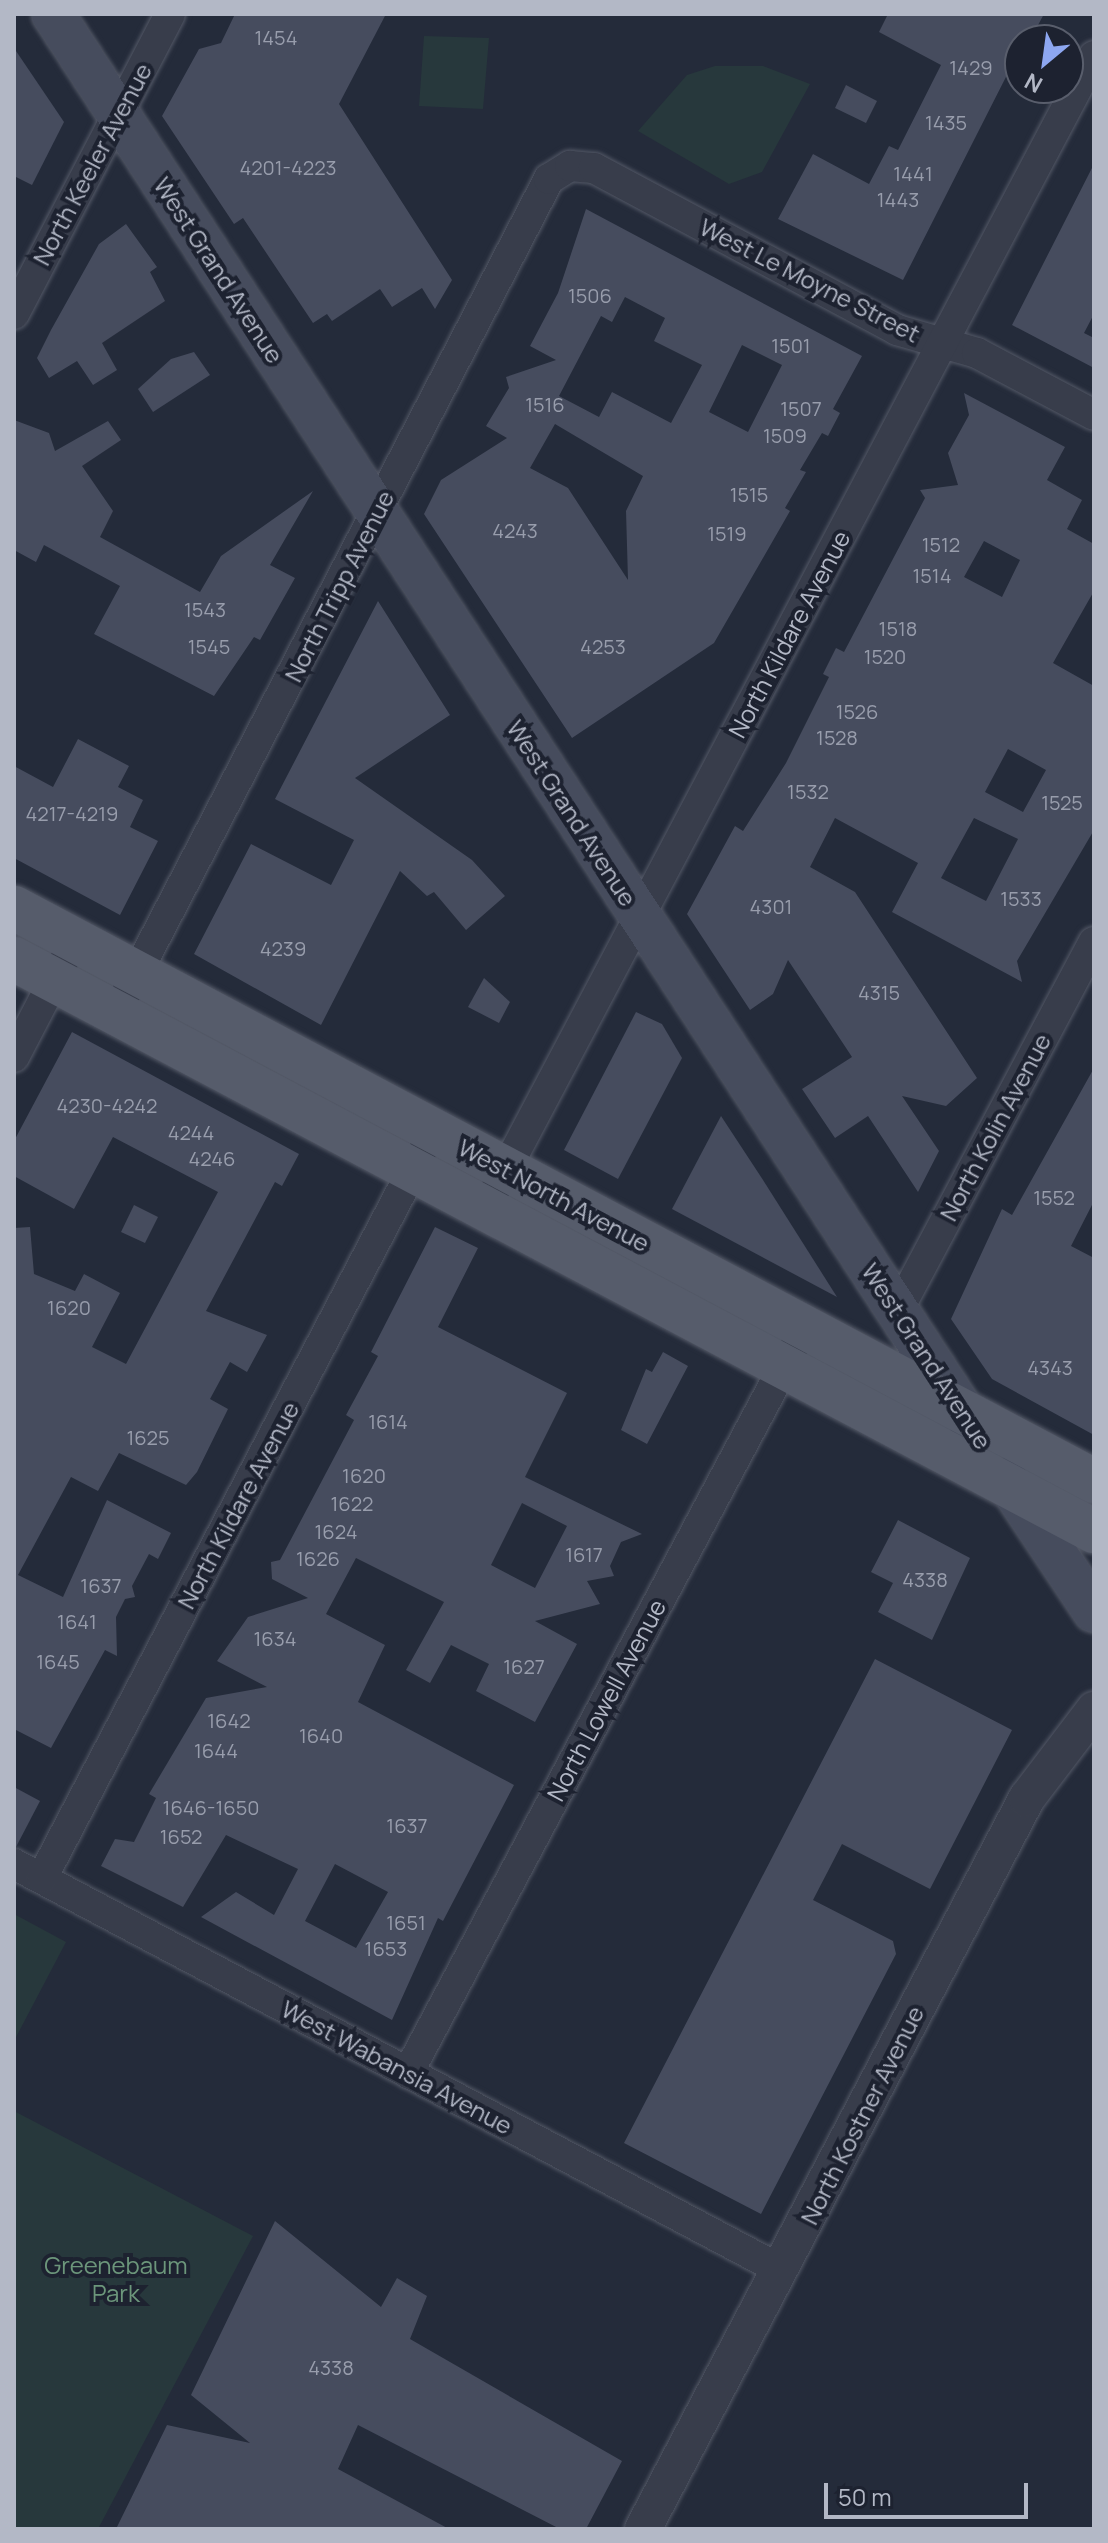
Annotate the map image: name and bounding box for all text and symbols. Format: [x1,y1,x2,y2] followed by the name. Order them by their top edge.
[1004,24,1084,104] north arrow
[255,25,297,49] house number: 1454
[949,55,993,79] house number: 1429
[27,58,157,270] street label: North Keeler Avenue
[1019,66,1048,100] text: N
[925,110,967,134] house number: 1435
[239,155,337,179] house number: 4201-4223
[893,161,933,185] house number: 1441
[148,172,290,368] street label: West Grand Avenue
[877,187,919,211] house number: 1443
[695,212,925,348] street label: West Le Moyne Street
[568,283,612,307] house number: 1506
[771,333,811,357] house number: 1501
[525,392,565,416] house number: 1516
[780,396,822,420] house number: 1507
[763,423,807,447] house number: 1509
[730,482,768,506] house number: 1515
[278,486,400,686] street label: North Tripp Avenue
[492,518,538,542] house number: 4243
[707,521,747,545] house number: 1519
[722,526,856,742] street label: North Kildare Avenue
[922,532,960,556] house number: 1512
[913,563,951,587] house number: 1514
[184,597,226,621] house number: 1543
[879,616,917,640] house number: 1518
[188,634,230,658] house number: 1545
[580,634,626,658] house number: 4253
[864,644,906,668] house number: 1520
[836,699,878,723] house number: 1526
[501,715,643,911] street label: West Grand Avenue
[816,725,858,749] house number: 1528
[787,779,829,803] house number: 1532
[1041,790,1083,814] house number: 1525
[26,801,118,825] house number: 4217-4219
[1000,886,1042,910] house number: 1533
[750,894,792,918] house number: 4301
[260,936,306,960] house number: 4239
[858,980,900,1004] house number: 4315
[933,1028,1057,1226] street label: North Kolin Avenue
[57,1093,157,1117] house number: 4230-4242
[168,1120,214,1144] house number: 4244
[454,1132,654,1258] street label: West North Avenue
[189,1146,235,1170] house number: 4246
[1033,1185,1075,1209] house number: 1552
[856,1258,998,1454] street label: West Grand Avenue
[47,1295,91,1319] house number: 1620
[1027,1355,1073,1379] house number: 4343
[171,1397,305,1613] street label: North Kildare Avenue
[368,1409,408,1433] house number: 1614
[126,1425,170,1449] house number: 1625
[342,1463,386,1487] house number: 1620
[330,1491,374,1515] house number: 1622
[315,1519,357,1543] house number: 1624
[565,1542,603,1566] house number: 1617
[296,1546,340,1570] house number: 1626
[902,1567,948,1591] house number: 4338
[80,1573,122,1597] house number: 1637
[541,1594,671,1806] street label: North Lowell Avenue
[57,1609,97,1633] house number: 1641
[253,1626,297,1650] house number: 1634
[36,1649,80,1673] house number: 1645
[503,1654,545,1678] house number: 1627
[207,1708,251,1732] house number: 1642
[299,1723,343,1747] house number: 1640
[194,1738,238,1762] house number: 1644
[163,1795,259,1819] house number: 1646-1650
[386,1813,428,1837] house number: 1637
[160,1824,202,1848] house number: 1652
[386,1910,426,1934] house number: 1651
[365,1936,407,1960] house number: 1653
[277,1994,517,2140] street label: West Wabansia Avenue
[794,2001,930,2229] street label: North Kostner Avenue
[44,2251,188,2307] park label: Greenebaum Park
[308,2355,354,2379] house number: 4338
[828,2467,1032,2517] scale bar
[838,2480,892,2513] text: 50 m

